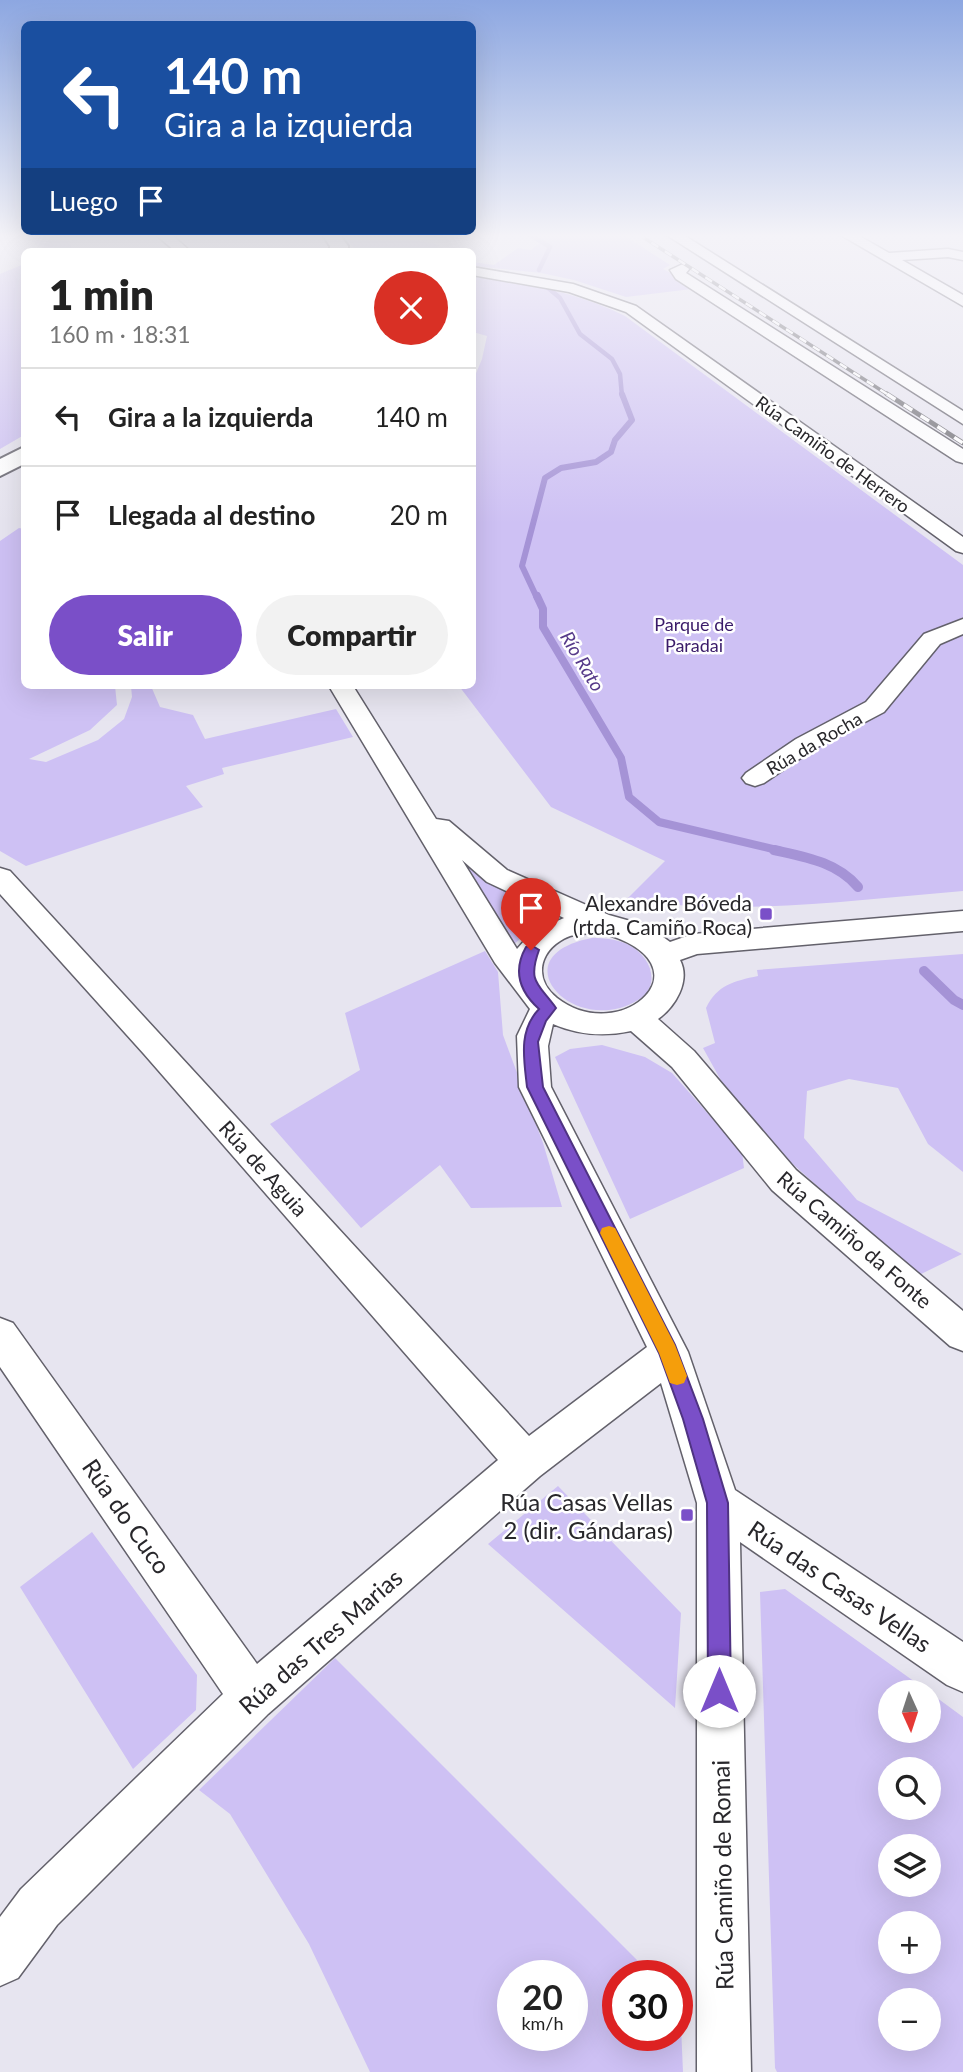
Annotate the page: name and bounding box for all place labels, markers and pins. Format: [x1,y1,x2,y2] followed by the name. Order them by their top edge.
[501,878,561,950] pin
[573,890,752,939] place label: Alexandre Bóveda (rtda. Camiño Roca)
[758,906,774,922] marker: Alexandre Bóveda (rtda. Camiño Roca)
[500,1487,673,1544] place label: Rúa Casas Vellas 2 (dir. Gándaras)
[679,1507,695,1523] marker: Rúa Casas Vellas 2 (dir. Gándaras)

